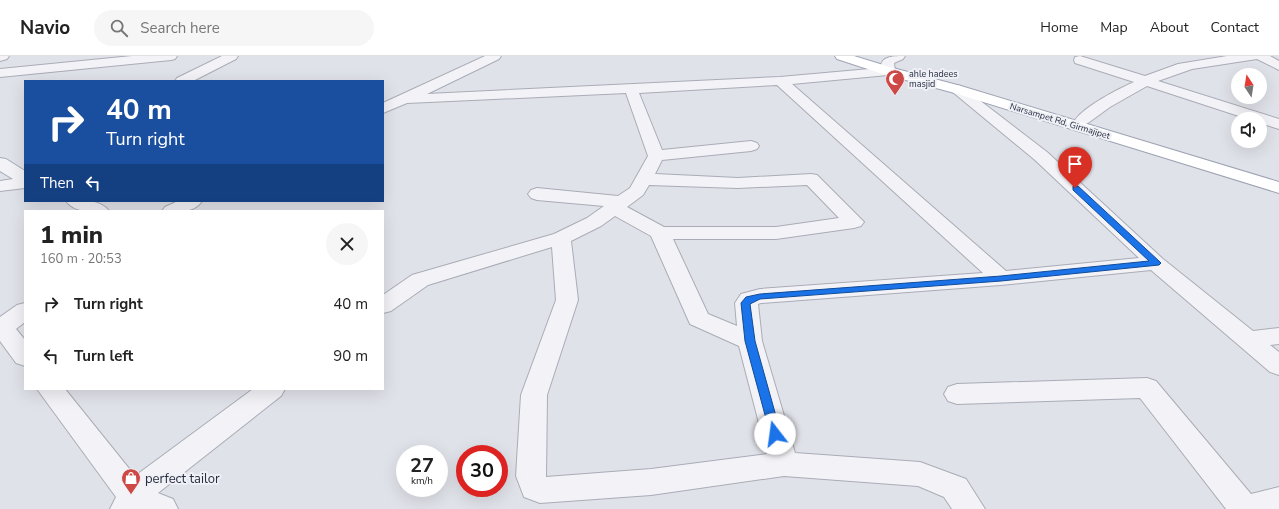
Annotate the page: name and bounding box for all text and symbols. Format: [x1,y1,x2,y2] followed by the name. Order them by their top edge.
[94,10,374,46] search box
[20,15,70,41] text: Navio
[108,17,130,39] icon: search
[140,18,220,38] text: Search here
[1040,18,1078,37] text: Home
[1100,18,1128,37] text: Map
[1150,18,1189,37] text: About
[1211,18,1259,37] text: Contact
[884,68,906,96] mosque icon: ahle hadees masjid
[909,68,958,90] place label: ahle hadees masjid
[1231,68,1267,104] north arrow
[1231,68,1267,148] map controls
[106,91,172,129] text: 40 m
[40,96,92,148] icon: right
[1008,100,1112,142] street label: Narsampet Rd, Girmajipet
[1231,112,1267,148] button: sound
[106,127,185,151] text: Turn right
[1058,147,1092,188] pin
[1064,153,1086,175] icon: arrive
[82,172,104,194] icon: left
[40,173,74,193] text: Then
[40,219,103,251] text: 1 min
[326,223,368,265] button: close
[40,250,122,268] text: 160 m · 20:53
[40,293,62,315] icon: right
[74,294,143,314] text: Turn right
[333,294,368,314] text: 40 m
[40,345,62,367] icon: left
[74,346,133,366] text: Turn left
[333,346,368,366] text: 90 m
[754,413,796,455] position arrow
[456,445,508,497] speed limit sign: 30
[410,452,434,479] text: 27
[120,467,142,495] shop icon: perfect tailor
[145,470,220,488] place label: perfect tailor
[411,474,433,488] text: km/h

